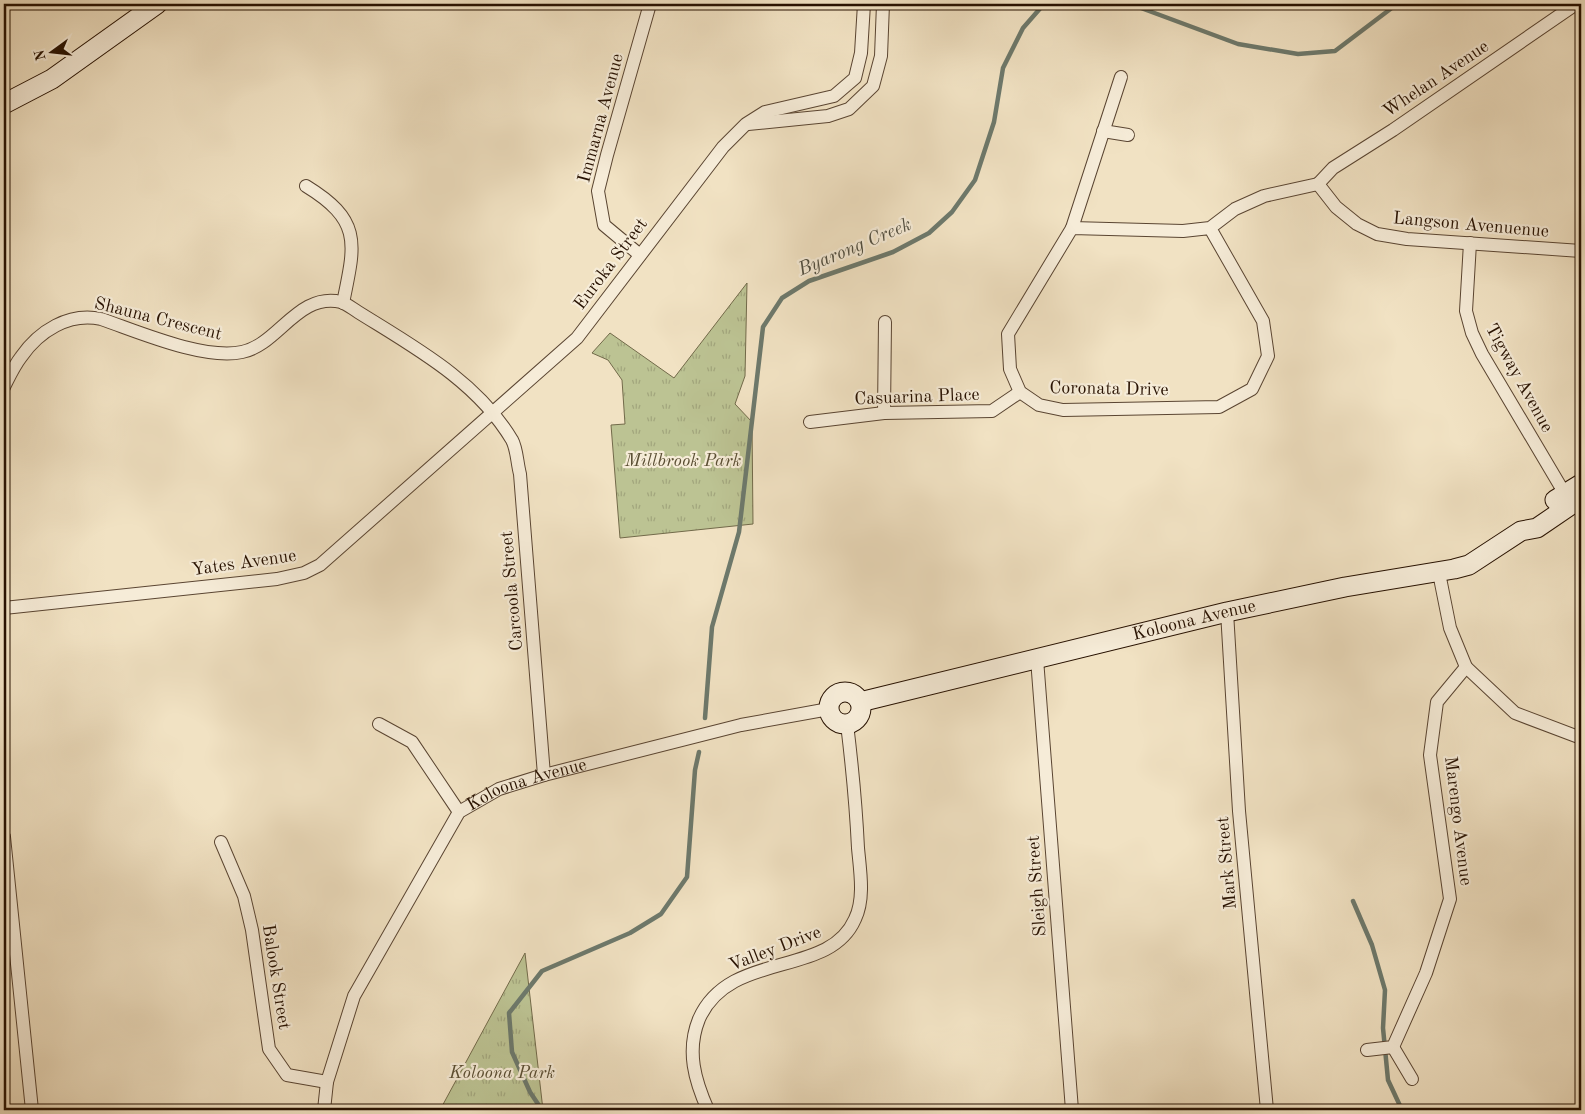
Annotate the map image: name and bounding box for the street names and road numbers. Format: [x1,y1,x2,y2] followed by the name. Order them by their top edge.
[1380,37,1492,121] street label: Whelan Avenue
[575,52,627,184] street label: Immarna Avenue
[1392,209,1550,241] street label: Langson Avenuenue
[571,215,651,313] street label: Euroka Street
[92,294,224,344] street label: Shauna Crescent
[1482,321,1556,435] street label: Tigway Avenue
[1049,379,1169,399] street label: Coronata Drive
[854,386,980,408] street label: Casuarina Place
[498,530,526,652] street label: Carcoola Street
[191,547,297,579] street label: Yates Avenue
[1131,597,1257,644] street label: Koloona Avenue
[1441,755,1475,887] street label: Marengo Avenue
[464,756,589,814] street label: Koloona Avenue
[1214,816,1240,910] street label: Mark Street
[1024,835,1050,937] street label: Sleigh Street
[259,923,293,1031] street label: Balook Street
[726,923,824,975] street label: Valley Drive

